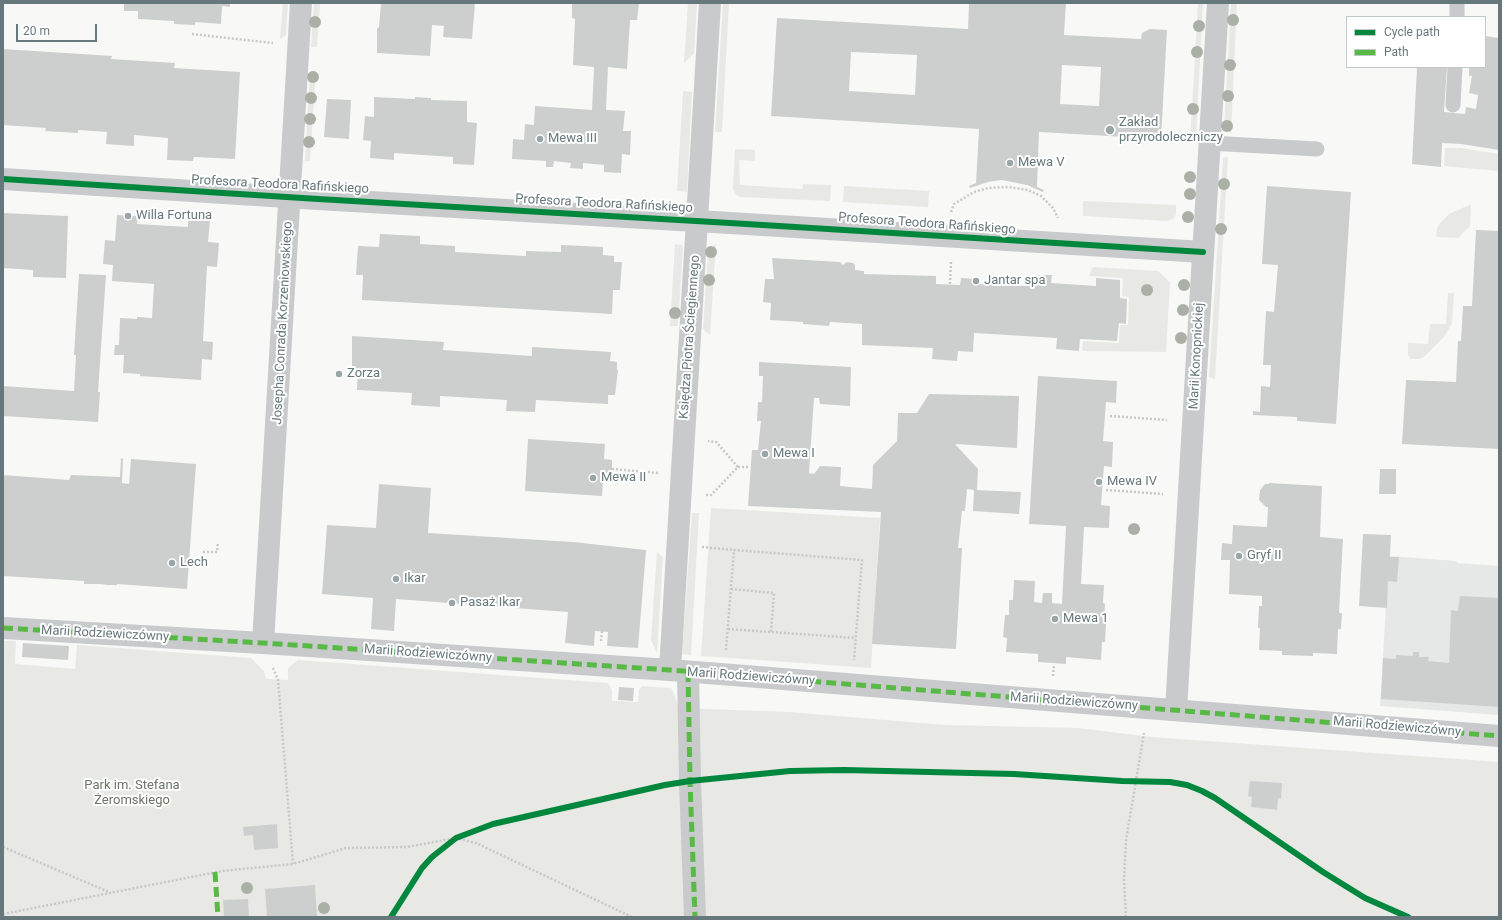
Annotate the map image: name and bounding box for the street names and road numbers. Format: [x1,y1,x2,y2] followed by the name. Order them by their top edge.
[191,173,369,197] street label: Profesora Teodora Rafińskiego
[515,192,693,216] street label: Profesora Teodora Rafińskiego
[838,210,1016,238] street label: Profesora Teodora Rafińskiego
[270,221,296,425] street label: Josepha Conrada Korzeniowskiego
[676,254,704,420] street label: Księdza Piotra Ściegiennego
[1186,302,1208,410] street label: Marii Konopnickiej
[41,623,169,645] street label: Marii Rodziewiczówny
[363,642,493,666] street label: Marii Rodziewiczówny
[686,665,816,689] street label: Marii Rodziewiczówny
[1009,690,1139,714] street label: Marii Rodziewiczówny
[1332,714,1462,740] street label: Marii Rodziewiczówny

